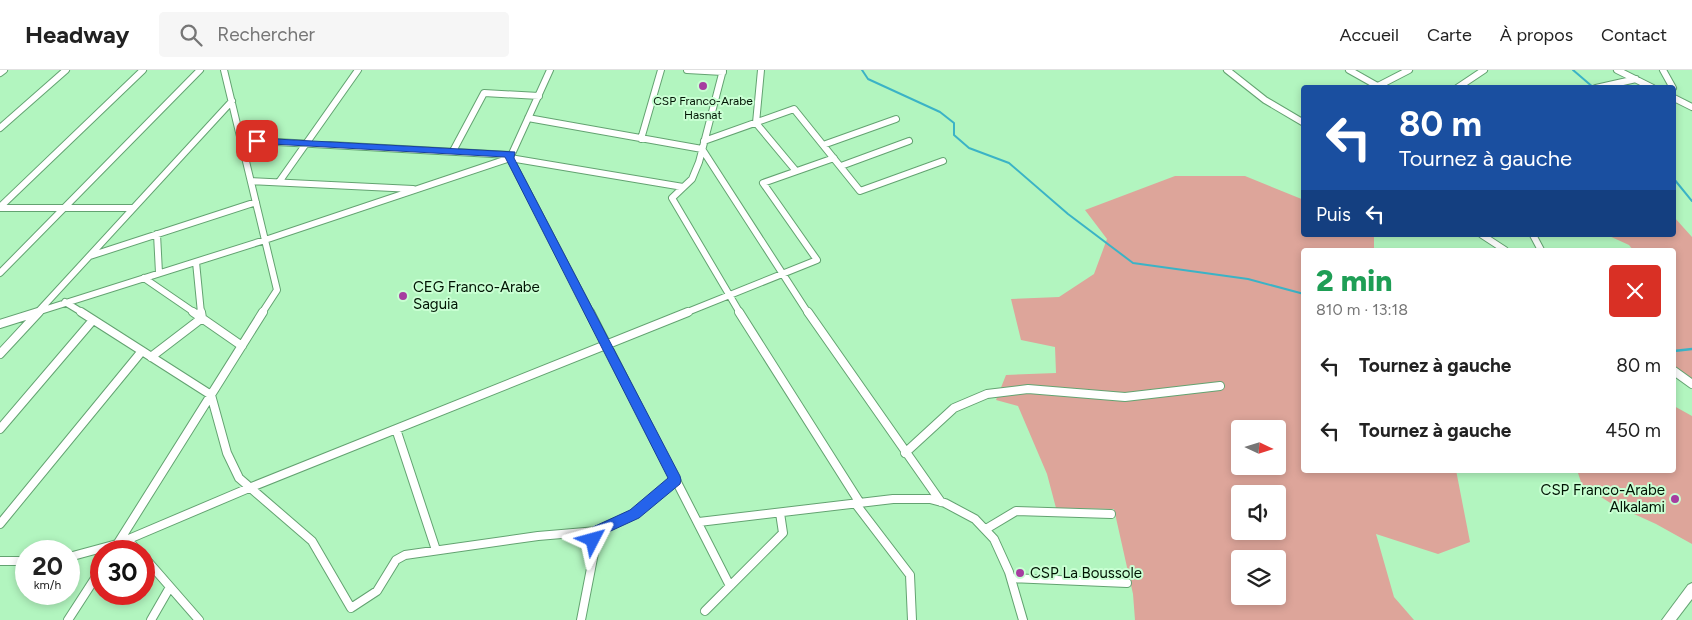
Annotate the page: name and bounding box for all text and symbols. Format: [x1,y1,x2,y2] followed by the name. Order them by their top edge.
[159,12,509,57] search box
[25,20,129,49] text: Headway
[177,21,205,49] icon: search
[217,23,315,46] text: Rechercher
[1339,24,1399,46] text: Accueil
[1427,24,1472,46] text: Carte
[1500,24,1573,46] text: À propos
[1601,24,1667,46] text: Contact
[697,80,709,92] marker: CSP Franco-Arabe Hasnat
[653,94,753,122] place label: CSP Franco-Arabe Hasnat
[1399,103,1482,145] text: 80 m
[1316,105,1381,170] icon: left
[236,120,278,162] pin
[243,127,271,155] icon: arrive
[1399,145,1572,172] text: Tournez à gauche
[1361,200,1389,228] icon: left
[1316,203,1351,226] text: Puis
[1316,262,1393,299] text: 2 min
[1609,265,1661,317] button: close
[413,278,540,313] place label: CEG Franco-Arabe Saguia
[397,290,409,302] marker: CEG Franco-Arabe Saguia
[1316,300,1408,319] text: 810 m · 13:18
[1316,352,1344,380] icon: left
[1359,354,1511,377] text: Tournez à gauche
[1616,354,1661,377] text: 80 m
[1316,417,1344,445] icon: left
[1359,419,1511,442] text: Tournez à gauche
[1605,419,1661,442] text: 450 m
[1231,420,1286,475] north arrow
[1231,420,1286,605] map controls
[1541,481,1665,516] place label: CSP Franco-Arabe Alkalami
[1231,485,1286,540] button: sound
[1669,493,1681,505] marker: CSP Franco-Arabe Alkalami
[566,513,618,565] position arrow
[90,540,155,605] speed limit sign: 30
[1231,550,1286,605] button: layers
[32,551,63,581] text: 20
[1030,564,1142,582] place label: CSP La Boussole
[1014,567,1026,579] marker: CSP La Boussole
[34,578,61,592] text: km/h

